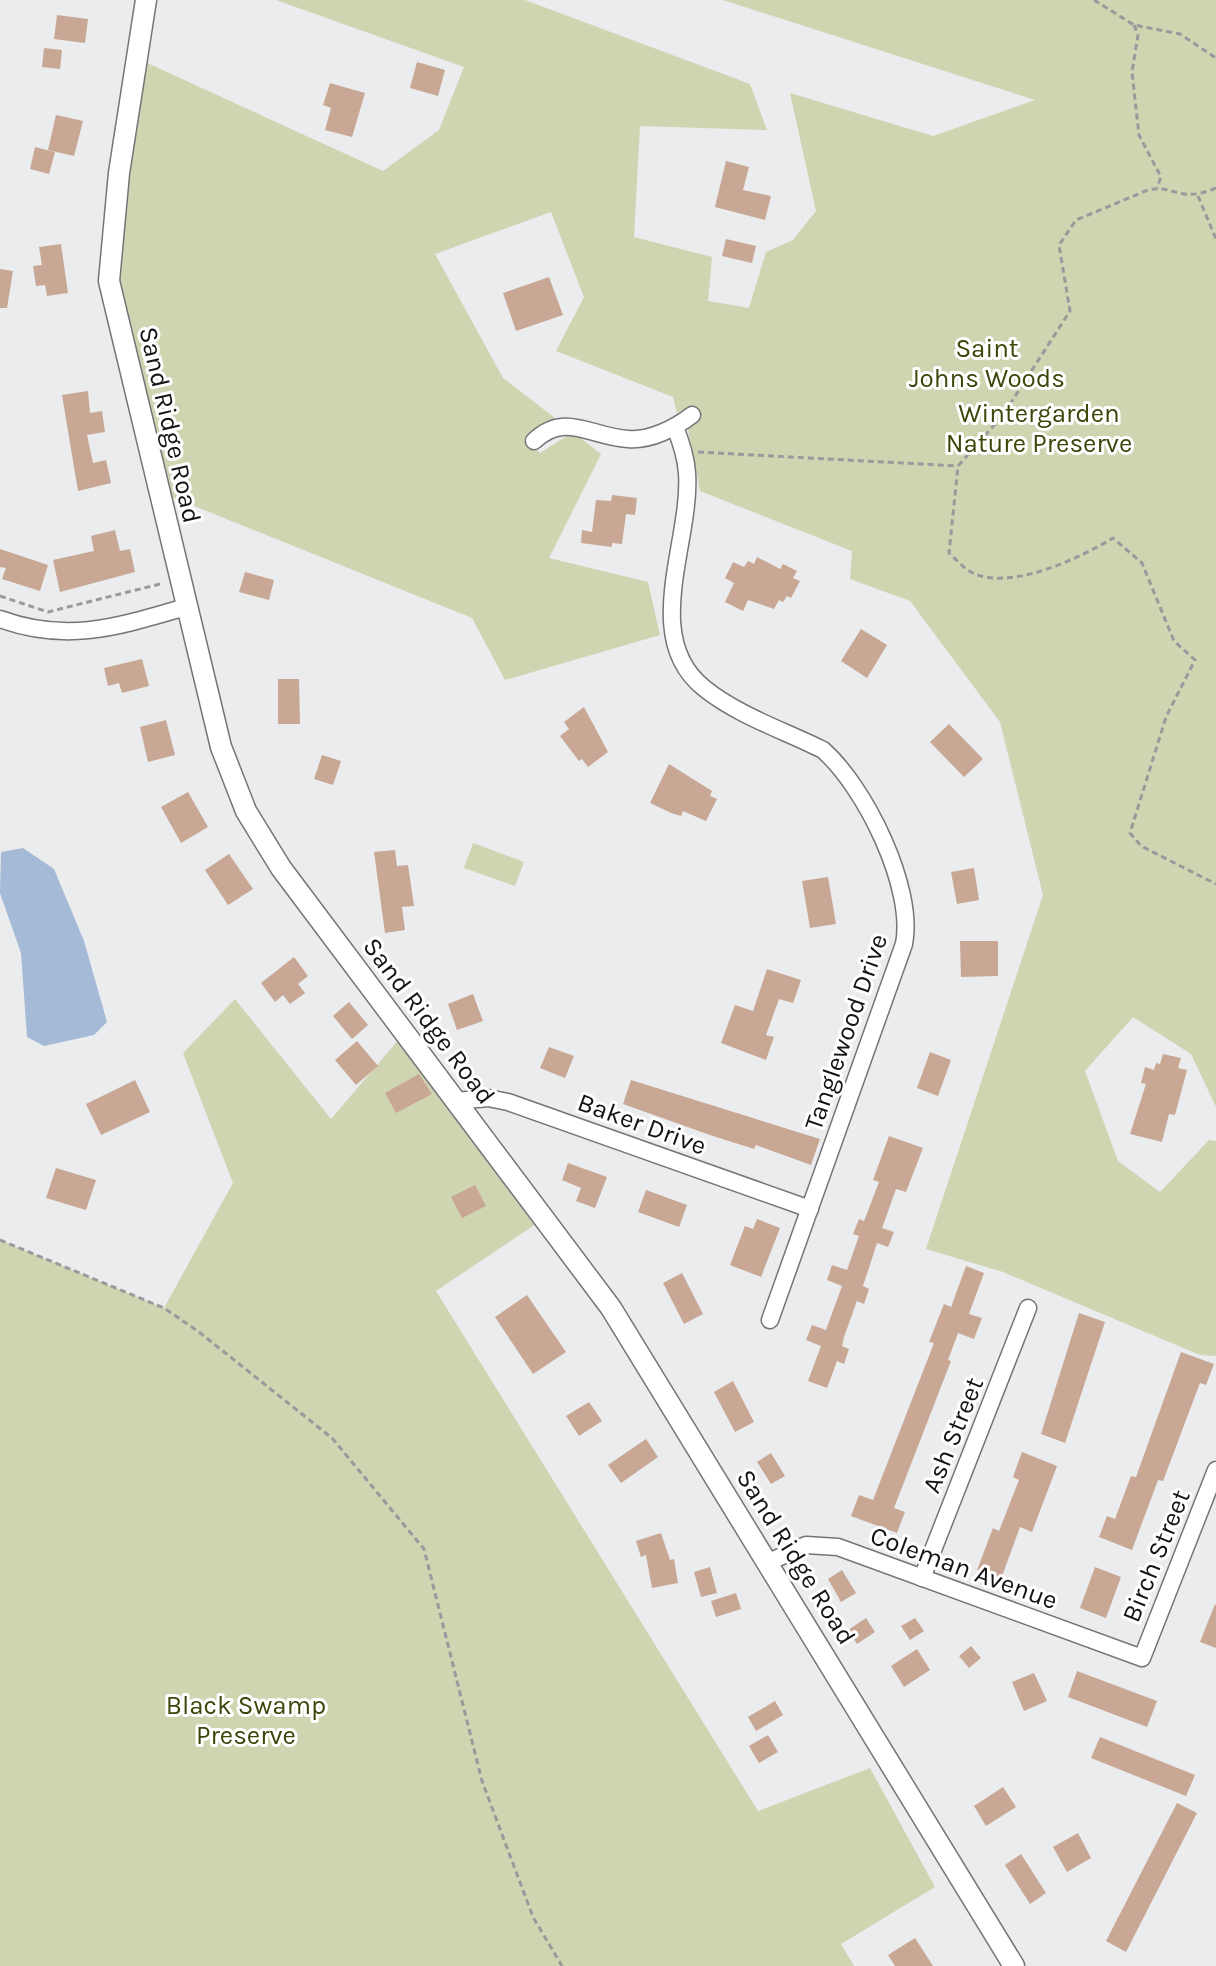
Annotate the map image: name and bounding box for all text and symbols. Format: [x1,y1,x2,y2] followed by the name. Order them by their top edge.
[132,324,208,526] street label: Sand Ridge Road
[909,333,1065,394] park label: Saint Johns Woods
[946,398,1132,459] park label: Wintergarden Nature Preserve
[798,930,894,1134] street label: Tanglewood Drive
[356,932,502,1110] street label: Sand Ridge Road
[573,1086,711,1162] street label: Baker Drive
[916,1373,990,1497] street label: Ash Street
[730,1464,862,1650] street label: Sand Ridge Road
[1115,1485,1197,1627] street label: Birch Street
[866,1520,1062,1616] street label: Coleman Avenue
[166,1690,326,1751] park label: Black Swamp Preserve

